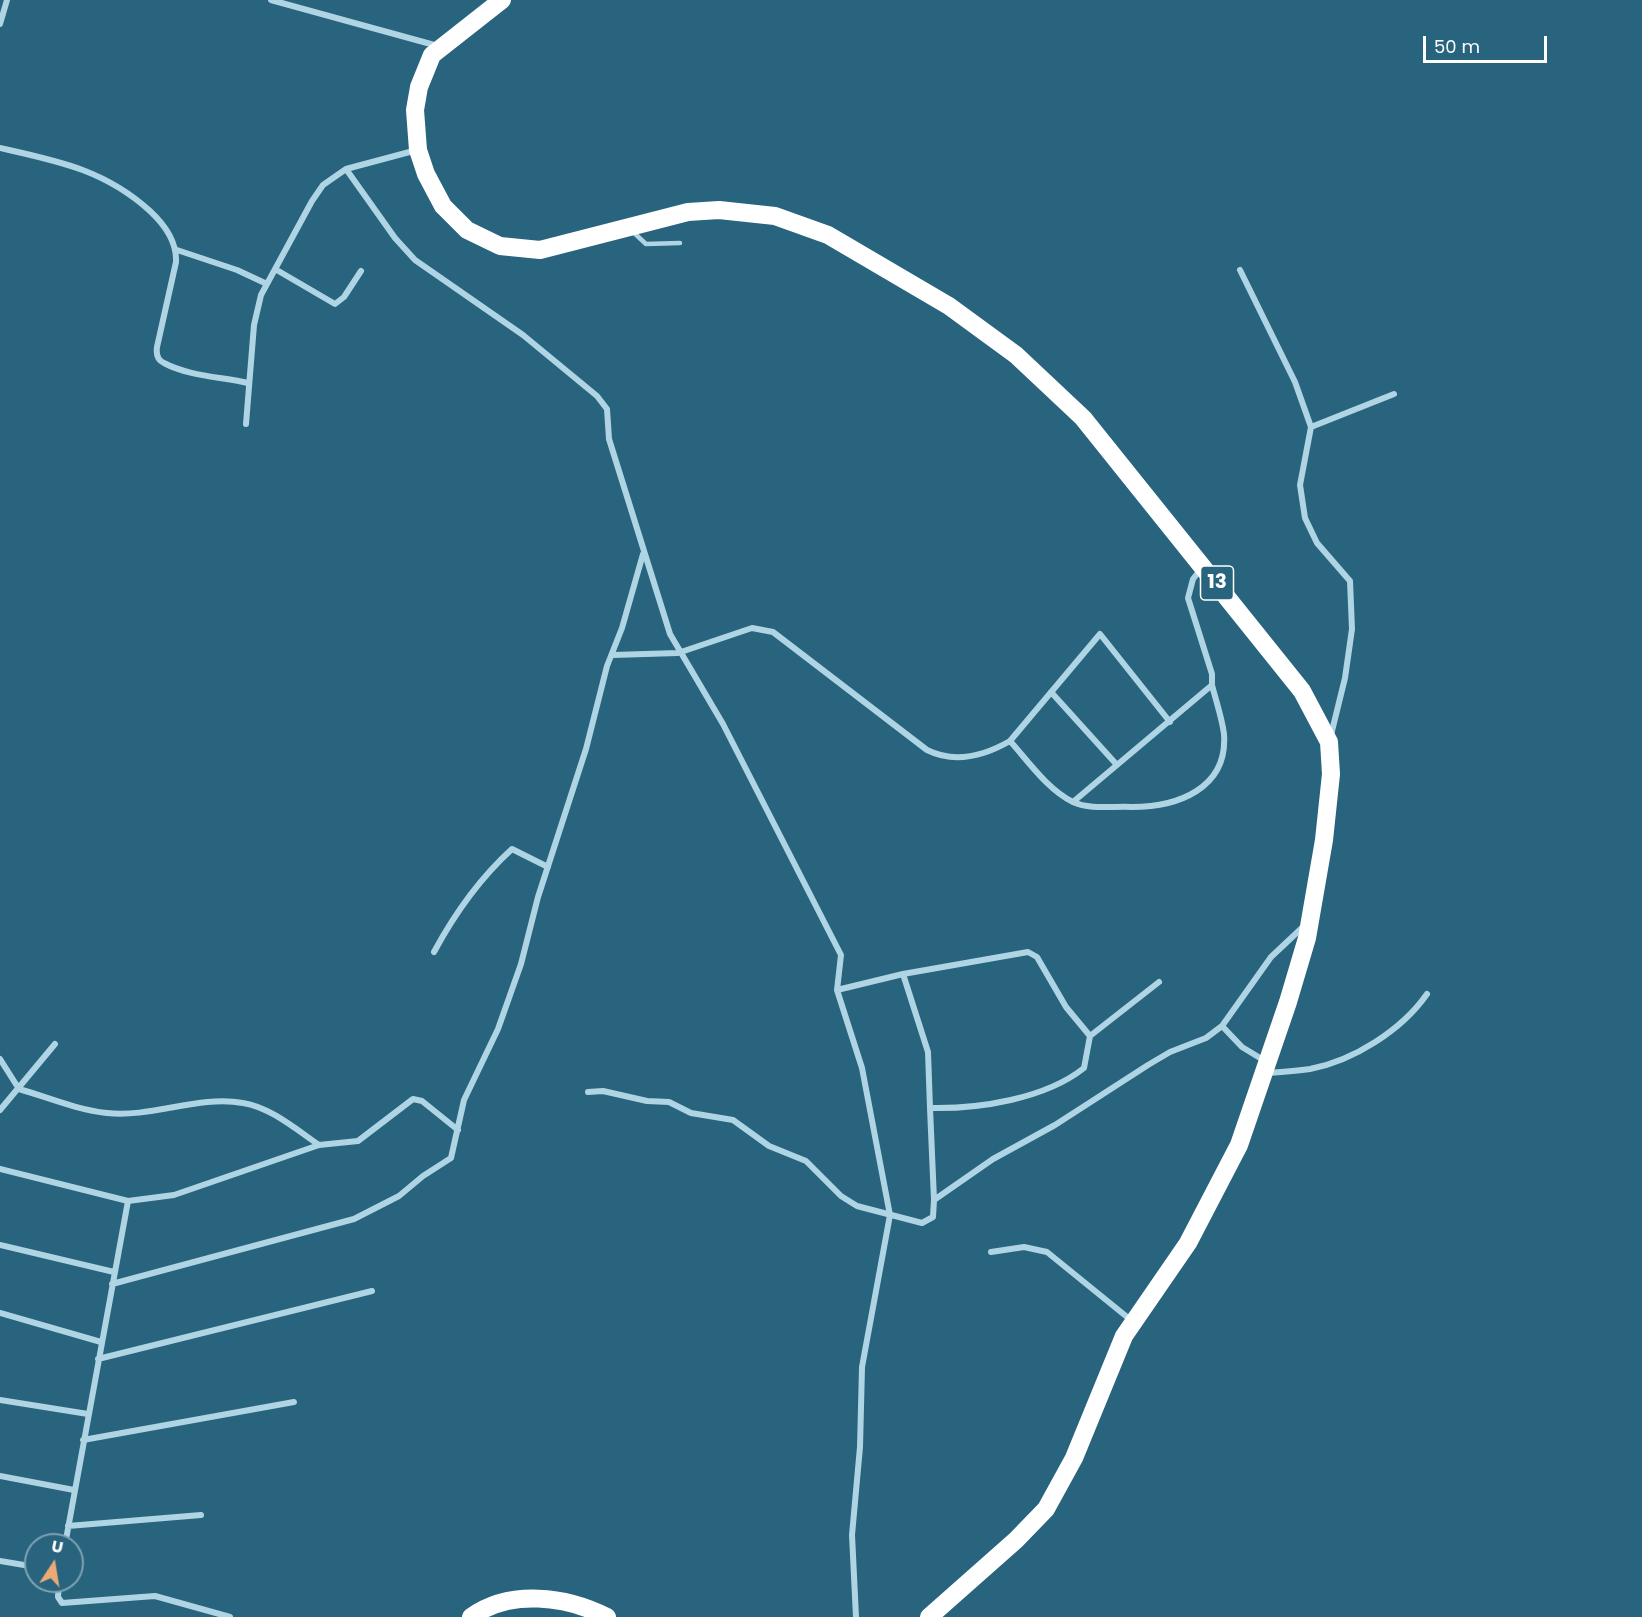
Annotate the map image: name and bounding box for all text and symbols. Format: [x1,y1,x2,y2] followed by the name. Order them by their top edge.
[1426,24,1550,62] scale bar
[1434,34,1480,59] text: 50 m
[1200,566,1234,600] road number: 13
[24,1533,84,1593] north arrow
[50,1534,65,1559] text: U

